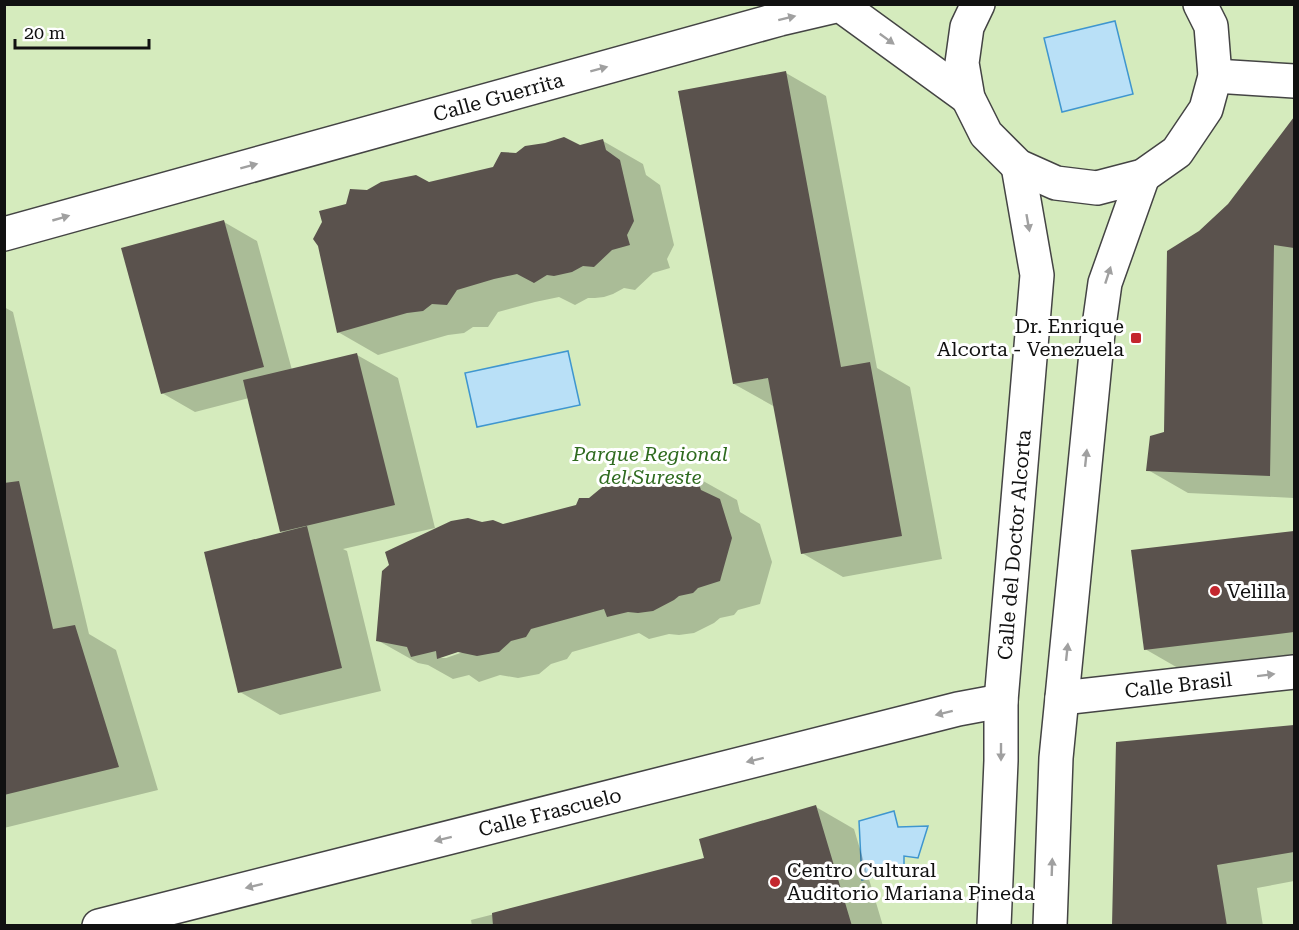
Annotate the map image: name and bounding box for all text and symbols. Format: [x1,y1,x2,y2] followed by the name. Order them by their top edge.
[15,12,148,50] scale bar
[777,12,796,22] one-way arrow
[24,22,65,43] text: 20 m
[879,33,895,45] one-way arrow
[590,64,608,73] one-way arrow
[430,68,566,127] street label: Calle Guerrita
[240,161,258,170] one-way arrow
[52,213,70,223] one-way arrow
[1024,214,1033,233] one-way arrow
[1103,266,1113,284] one-way arrow
[937,314,1124,361] place label: Dr. Enrique Alcorta - Venezuela
[1129,331,1143,345] marker: Dr. Enrique Alcorta - Venezuela
[993,428,1036,661] street label: Calle del Doctor Alcorta
[571,442,728,489] park label: Parque Regional del Sureste
[1081,448,1091,467] one-way arrow
[1227,579,1287,603] place label: Velilla
[1208,584,1222,598] marker: Velilla
[1062,642,1072,661] one-way arrow
[1123,667,1233,703] street label: Calle Brasil
[1257,670,1276,680] one-way arrow
[935,708,953,718] one-way arrow
[996,743,1006,762] one-way arrow
[745,756,764,766] one-way arrow
[476,783,624,842] street label: Calle Frascuelo
[434,834,453,844] one-way arrow
[787,858,1035,905] place label: Centro Cultural Auditorio Mariana Pineda
[1047,858,1057,877] one-way arrow
[768,875,782,889] marker: Centro Cultural Auditorio Mariana Pineda
[245,882,263,892] one-way arrow

